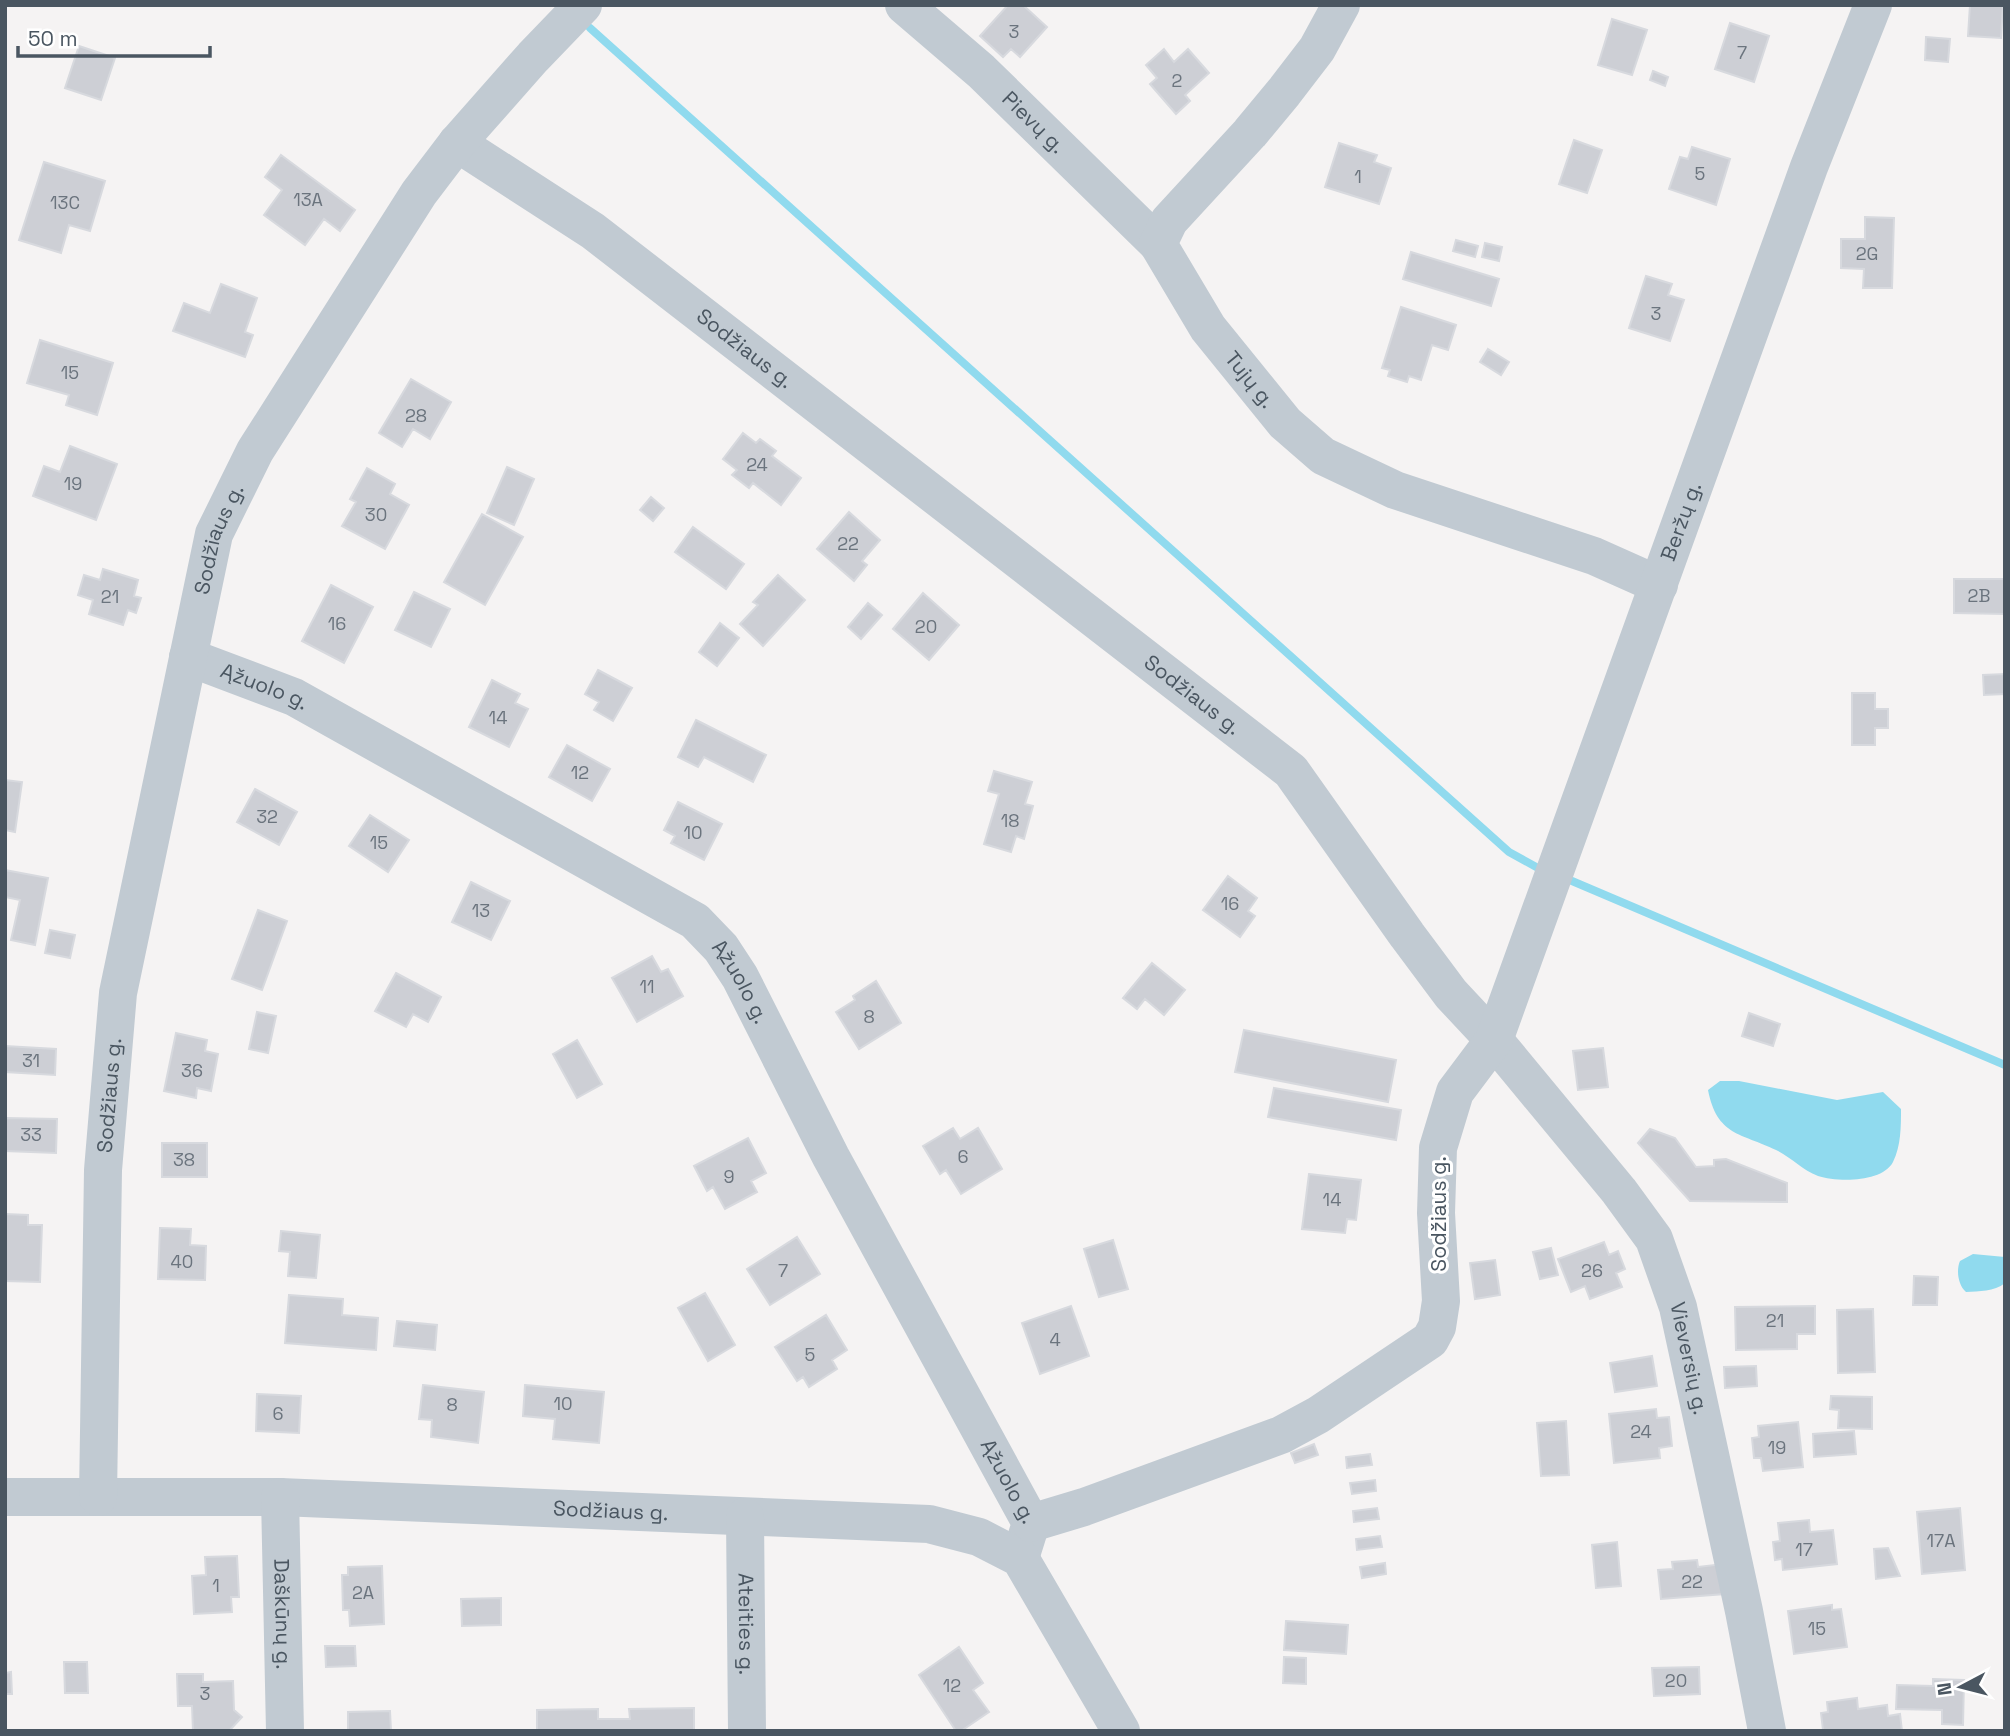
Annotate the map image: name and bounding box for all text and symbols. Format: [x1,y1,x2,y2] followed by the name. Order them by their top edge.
[18,14,210,58] scale bar
[1009,20,1019,43] house number: 3
[28,25,78,52] text: 50 m
[1737,41,1747,64] house number: 7
[1172,69,1182,92] house number: 2
[997,85,1071,159] street label: Pievų g.
[1695,162,1705,185] house number: 5
[1354,165,1362,188] house number: 1
[293,188,323,211] house number: 13A
[50,191,80,214] house number: 13C
[1856,242,1878,265] house number: 2G
[691,302,799,394] street label: Sodžiaus g.
[1651,302,1661,325] house number: 3
[1219,345,1282,413] street label: Tujų g.
[61,361,79,384] house number: 15
[405,404,427,427] house number: 28
[746,453,768,476] house number: 24
[64,472,82,495] house number: 19
[1654,478,1707,565] street label: Beržų g.
[188,479,250,597] street label: Sodžiaus g.
[365,503,387,526] house number: 30
[837,532,859,555] house number: 22
[1968,584,1990,607] house number: 2B
[101,585,119,608] house number: 21
[328,612,346,635] house number: 16
[915,615,937,638] house number: 20
[1139,648,1247,740] street label: Sodžiaus g.
[217,657,314,716] street label: Ąžuolo g.
[489,706,507,729] house number: 14
[571,761,589,784] house number: 12
[256,805,278,828] house number: 32
[1001,809,1019,832] house number: 18
[683,821,703,844] house number: 10
[370,831,388,854] house number: 15
[1221,892,1239,915] house number: 16
[472,899,490,922] house number: 13
[707,933,775,1028] street label: Ąžuolo g.
[639,975,655,998] house number: 11
[863,1005,875,1028] house number: 8
[91,1037,127,1154] street label: Sodžiaus g.
[22,1049,40,1072] house number: 31
[181,1059,203,1082] house number: 36
[20,1123,42,1146] house number: 33
[957,1145,969,1168] house number: 6
[173,1148,195,1171] house number: 38
[1425,1156,1452,1272] street label: Sodžiaus g.
[723,1165,735,1188] house number: 9
[1323,1188,1341,1211] house number: 14
[171,1250,193,1273] house number: 40
[778,1259,788,1282] house number: 7
[1581,1259,1603,1282] house number: 26
[1664,1299,1715,1417] street label: Vieversių g.
[1766,1309,1784,1332] house number: 21
[1049,1328,1061,1351] house number: 4
[805,1343,815,1366] house number: 5
[553,1392,573,1415] house number: 10
[446,1393,458,1416] house number: 8
[272,1402,284,1425] house number: 6
[1630,1420,1652,1443] house number: 24
[975,1434,1043,1528] street label: Ąžuolo g.
[1768,1436,1786,1459] house number: 19
[552,1494,669,1526] street label: Sodžiaus g.
[1926,1529,1956,1552] house number: 17A
[1795,1538,1813,1561] house number: 17
[268,1558,298,1670] street label: Daškūnų g.
[1681,1570,1703,1593] house number: 22
[733,1573,760,1675] street label: Ateities g.
[212,1574,220,1597] house number: 1
[352,1581,374,1604] house number: 2A
[1808,1617,1826,1640] house number: 15
[1926,1652,1996,1722] north arrow
[1665,1669,1687,1692] house number: 20
[943,1674,961,1697] house number: 12
[1931,1681,1958,1697] text: N
[200,1682,210,1705] house number: 3

